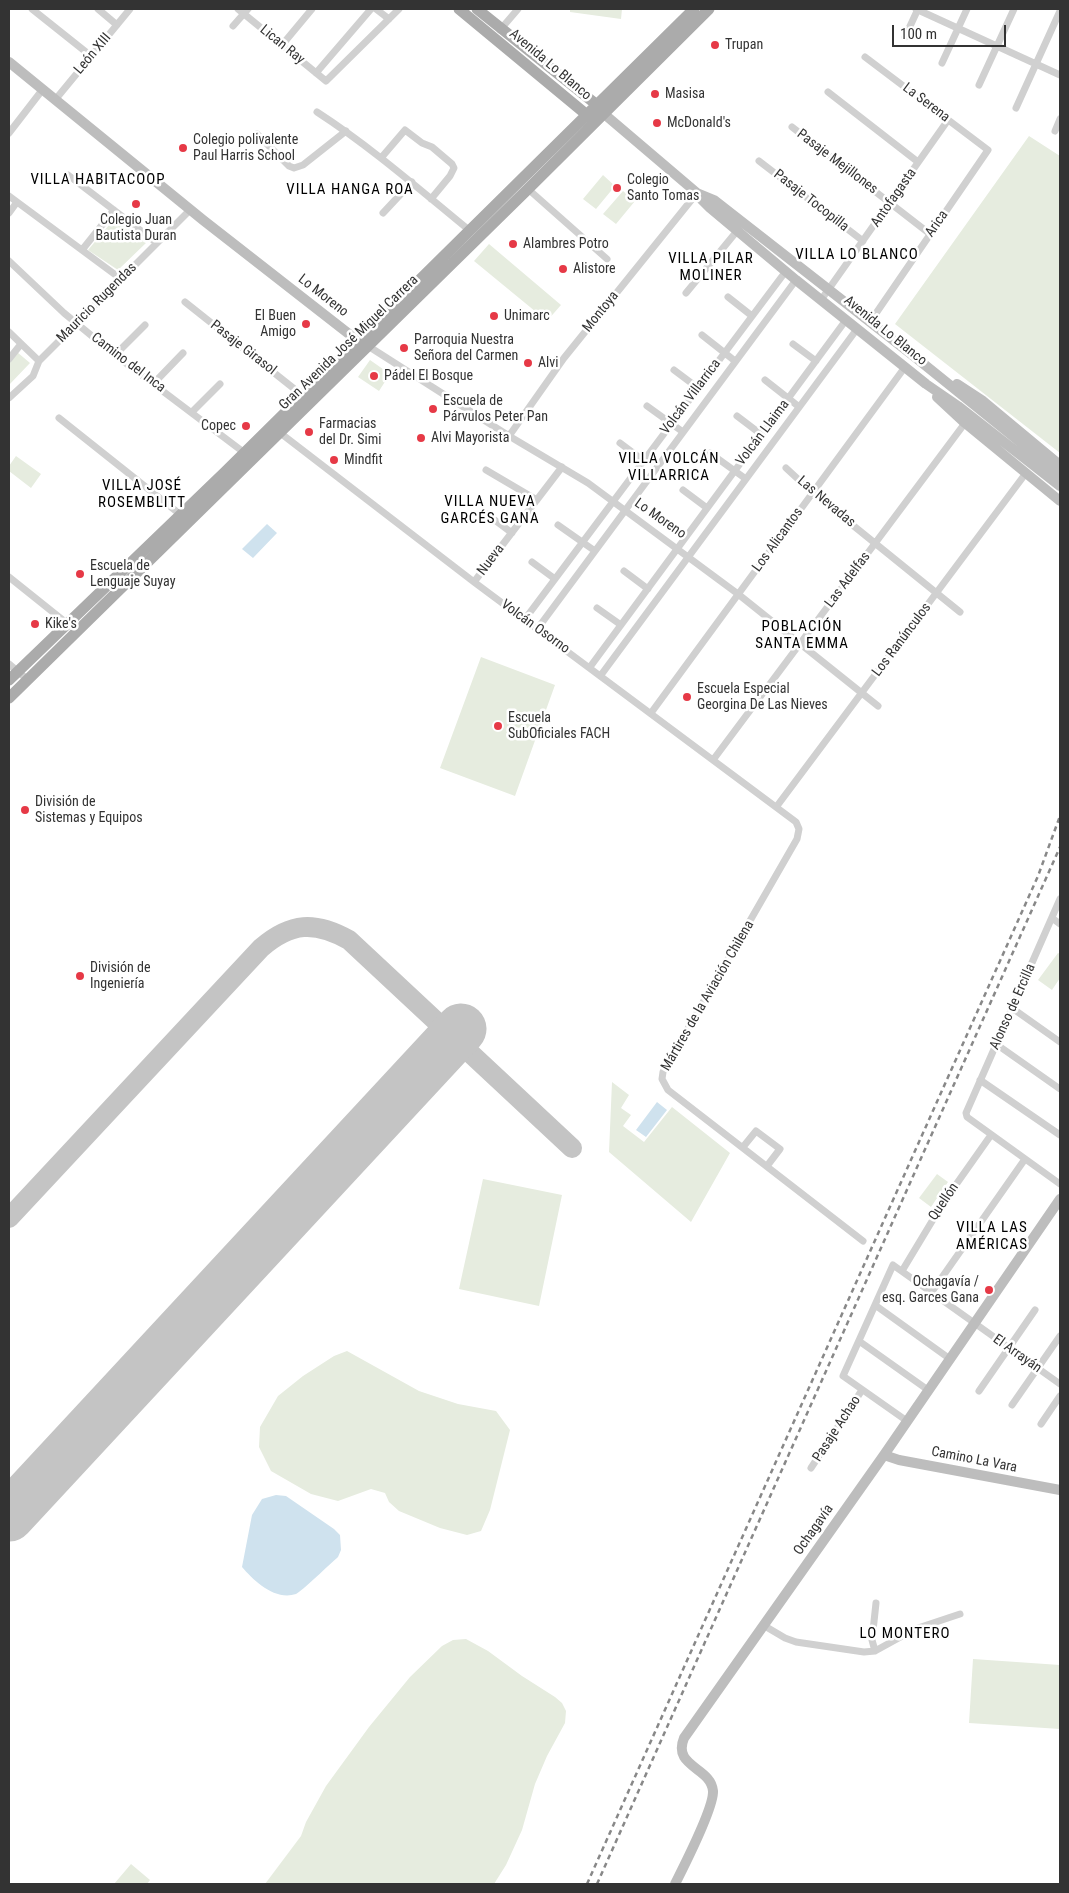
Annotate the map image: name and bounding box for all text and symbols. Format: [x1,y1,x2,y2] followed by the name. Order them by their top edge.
[894,15,1008,47] scale bar
[256,22,308,68] street label: Lican Ray
[900,25,937,43] text: 100 m
[506,26,594,104] street label: Avenida Lo Blanco
[71,30,115,78] street label: León XIII
[725,37,763,53] place label: Trupan
[709,39,721,51] marker: Trupan
[899,80,953,126] street label: La Serena
[665,86,705,102] place label: Masisa
[649,88,661,100] marker: Masisa
[667,115,731,131] place label: McDonald's
[651,117,663,129] marker: McDonald's
[793,126,881,198] street label: Pasaje Mejillones
[193,132,298,164] place label: Colegio polivalente Paul Harris School
[177,142,189,154] marker: Colegio polivalente Paul Harris School
[868,165,920,231] street label: Antofagasta
[770,166,852,236] street label: Pasaje Tocopilla
[28,171,168,189] district label: VILLA HABITACOOP
[627,172,699,204] place label: Colegio Santo Tomas
[284,181,416,199] district label: VILLA HANGA ROA
[611,182,623,194] marker: Colegio Santo Tomas
[130,198,142,210] marker: Colegio Juan Bautista Duran
[922,207,952,241] street label: Arica
[95,212,177,244] place label: Colegio Juan Bautista Duran
[523,236,609,252] place label: Alambres Potro
[507,238,519,250] marker: Alambres Potro
[793,246,921,264] district label: VILLA LO BLANCO
[667,250,755,285] district label: VILLA PILAR MOLINER
[54,260,140,346] street label: Mauricio Rugendas
[573,261,616,277] place label: Alistore
[557,263,569,275] marker: Alistore
[295,271,351,321] street label: Lo Moreno
[276,272,422,414] street label: Gran Avenida José Miguel Carrera
[579,288,623,336] street label: Montoya
[840,292,930,370] street label: Avenida Lo Blanco
[255,308,296,341] place label: El Buen Amigo
[504,308,550,324] place label: Unimarc
[488,310,500,322] marker: Unimarc
[207,317,279,379] street label: Pasaje Girasol
[300,318,312,330] marker: El Buen Amigo
[87,330,169,396] street label: Camino del Inca
[414,332,518,364] place label: Parroquia Nuestra Señora del Carmen
[398,342,410,354] marker: Parroquia Nuestra Señora del Carmen
[538,355,558,371] place label: Alvi
[657,356,725,438] street label: Volcán Villarrica
[522,357,534,369] marker: Alvi
[384,368,473,384] place label: Pádel El Bosque
[368,370,380,382] marker: Pádel El Bosque
[443,393,548,426] place label: Escuela de Párvulos Peter Pan
[733,397,793,469] street label: Volcán Llaima
[427,403,439,415] marker: Escuela de Párvulos Peter Pan
[319,416,381,448] place label: Farmacias del Dr. Simi
[201,418,236,434] place label: Copec
[240,420,252,432] marker: Copec
[303,426,315,438] marker: Farmacias del Dr. Simi
[431,430,509,446] place label: Alvi Mayorista
[415,432,427,444] marker: Alvi Mayorista
[617,450,721,485] district label: VILLA VOLCÁN VILLARRICA
[344,452,383,468] place label: Mindfit
[328,454,340,466] marker: Mindfit
[794,473,858,531] street label: Las Nevadas
[97,477,187,512] district label: VILLA JOSÉ ROSEMBLITT
[439,493,541,528] district label: VILLA NUEVA GARCÉS GANA
[631,495,689,543] street label: Lo Moreno
[749,505,807,575] street label: Los Alicantos
[474,541,508,579] street label: Nueva
[822,549,874,611] street label: Las Adelfas
[90,558,175,590] place label: Escuela de Lenguaje Suyay
[74,568,86,580] marker: Escuela de Lenguaje Suyay
[497,596,573,658] street label: Volcán Osorno
[869,600,935,680] street label: Los Ranúnculos
[45,616,77,632] place label: Kike's
[29,618,41,630] marker: Kike's
[754,618,850,653] district label: POBLACIÓN SANTA EMMA
[697,681,828,714] place label: Escuela Especial Georgina De Las Nieves
[681,691,693,703] marker: Escuela Especial Georgina De Las Nieves
[508,710,610,742] place label: Escuela SubOficiales FACH
[492,720,504,732] marker: Escuela SubOficiales FACH
[35,794,143,826] place label: División de Sistemas y Equipos
[19,804,31,816] marker: División de Sistemas y Equipos
[658,918,758,1074] street label: Mártires de la Aviación Chilena
[90,960,151,992] place label: División de Ingeniería
[987,961,1039,1053] street label: Alonso de Ercilla
[74,970,86,982] marker: División de Ingeniería
[925,1180,963,1224] street label: Quellón
[955,1219,1029,1254] district label: VILLA LAS AMÉRICAS
[882,1274,979,1306] place label: Ochagavía / esq. Garces Gana
[983,1284,995,1296] marker: Ochagavía / esq. Garces Gana
[989,1331,1045,1377] street label: El Arrayán
[809,1393,865,1465] street label: Pasaje Achao
[930,1443,1018,1477] street label: Camino La Vara
[791,1501,837,1559] street label: Ochagavía
[858,1625,952,1643] district label: LO MONTERO

